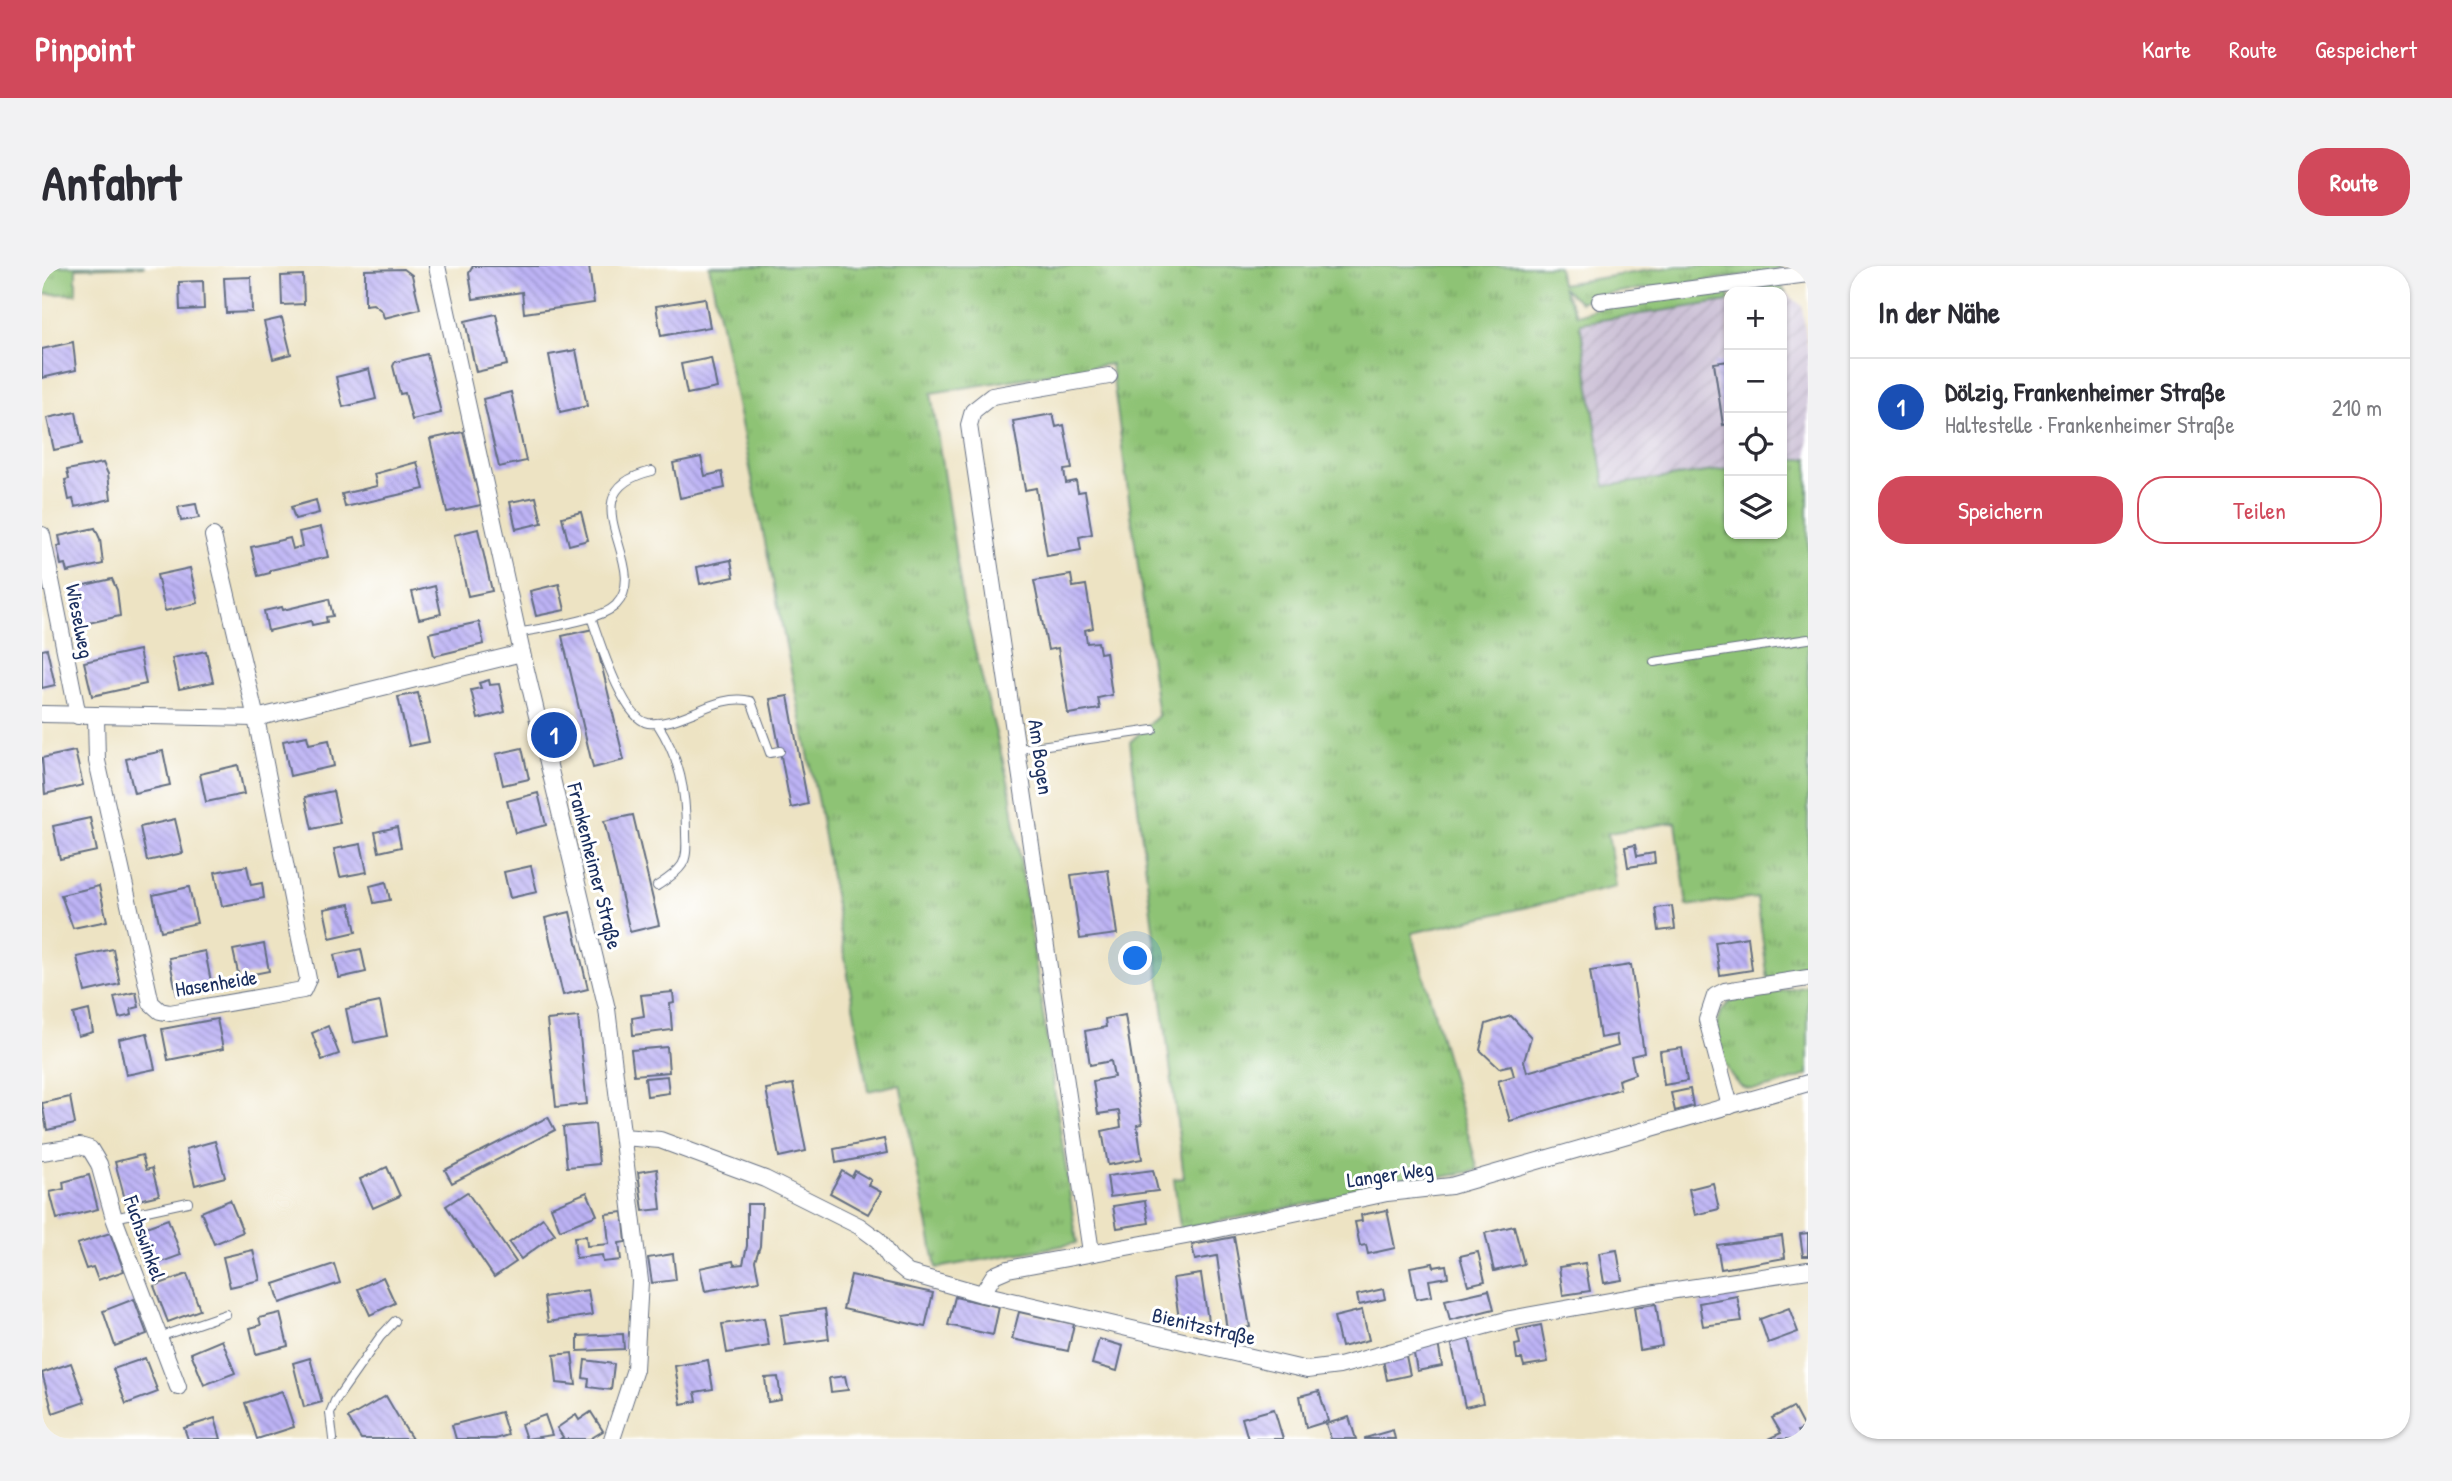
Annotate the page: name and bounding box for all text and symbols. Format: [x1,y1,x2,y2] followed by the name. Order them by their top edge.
[35,27,134,71] text: Pinpoint
[2142,33,2191,65] text: Karte
[2229,33,2277,65] text: Route
[2315,33,2417,65] text: Gespeichert
[2298,148,2410,216] button: Route
[42,149,181,215] text: Anfahrt
[1724,287,1787,539] map controls
[1724,287,1787,350] button: +
[1878,292,2000,332] text: In der Nähe
[1724,350,1787,413] button: −
[1945,374,2225,409] text: Dölzig, Frankenheimer Straße
[1897,392,1905,423] text: 1
[2332,392,2382,423] text: 210 m
[1945,409,2235,440] text: Haltestelle · Frankenheimer Straße
[1724,413,1787,476] button: locate
[1724,476,1787,539] button: layers
[1878,476,2123,544] button: Speichern
[2137,476,2382,544] button: Teilen
[59,581,101,661] street label: Wieselweg
[531,709,577,761] pin: 1
[1021,718,1061,796] street label: Am Bogen
[560,779,630,952] street label: Frankenheimer Straße
[1118,941,1152,975] your location
[173,962,259,1004] street label: Hasenheide
[1345,1154,1435,1194] street label: Langer Weg
[117,1191,173,1285] street label: Fuchswinkel
[1149,1300,1259,1352] street label: Bienitzstraße

